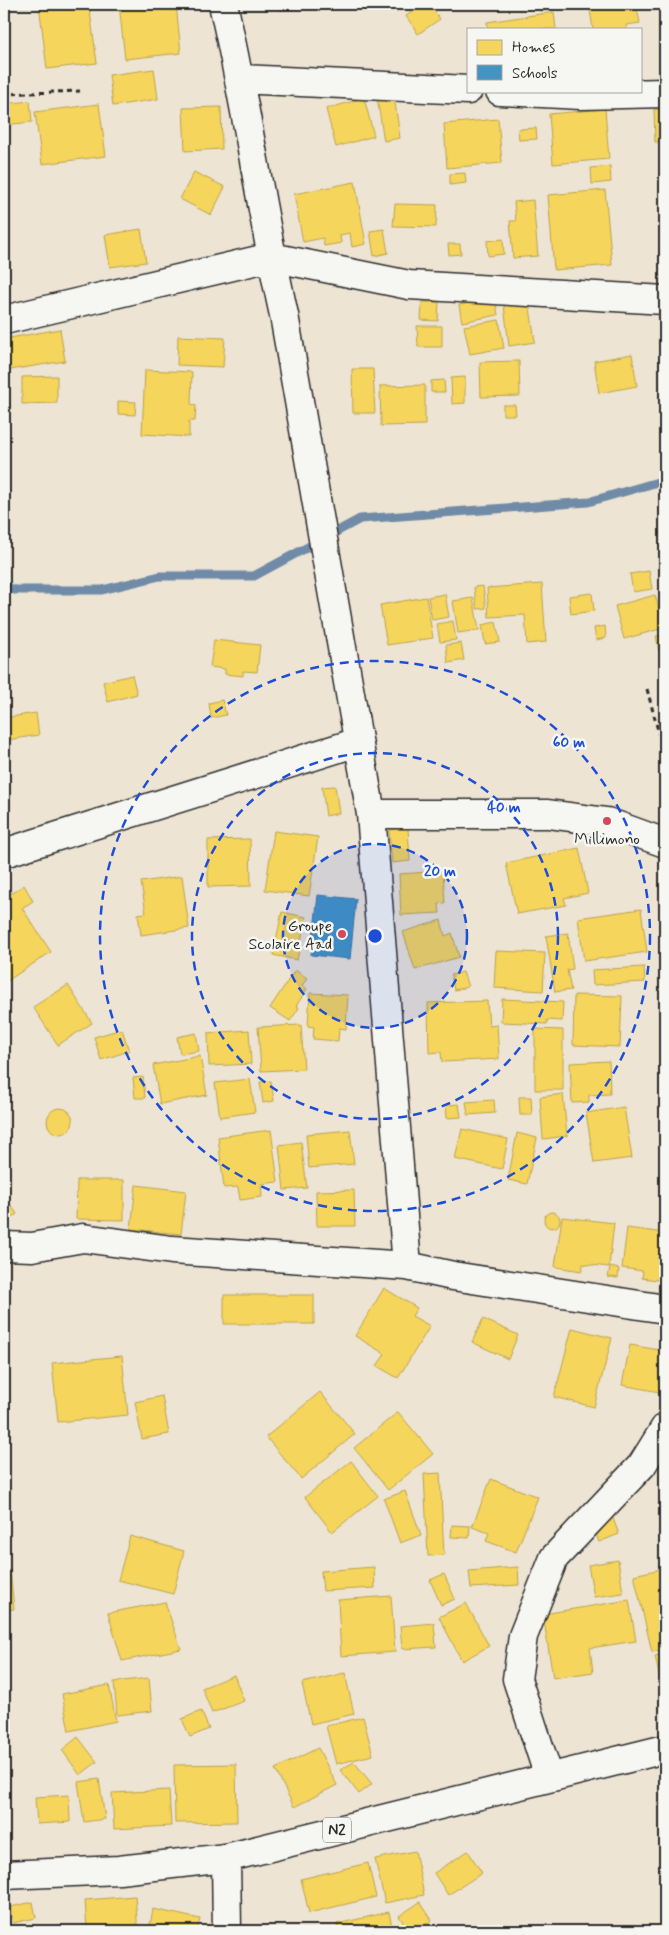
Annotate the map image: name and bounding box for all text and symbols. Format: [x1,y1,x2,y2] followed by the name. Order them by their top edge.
[467,28,642,92] legend
[512,38,555,58] text: Homes
[512,64,558,84] text: Schools
[553,733,585,753] text: 60 m
[487,798,521,818] text: 40 m
[601,815,613,827] marker: Millimono
[574,829,640,850] place label: Millimono
[424,862,456,882] text: 20 m
[248,916,332,955] place label: Groupe Scolaire Aad
[366,927,384,945] centre of rings
[336,928,348,940] marker: Groupe Scolaire Aad
[323,1818,351,1842] road number: N2

